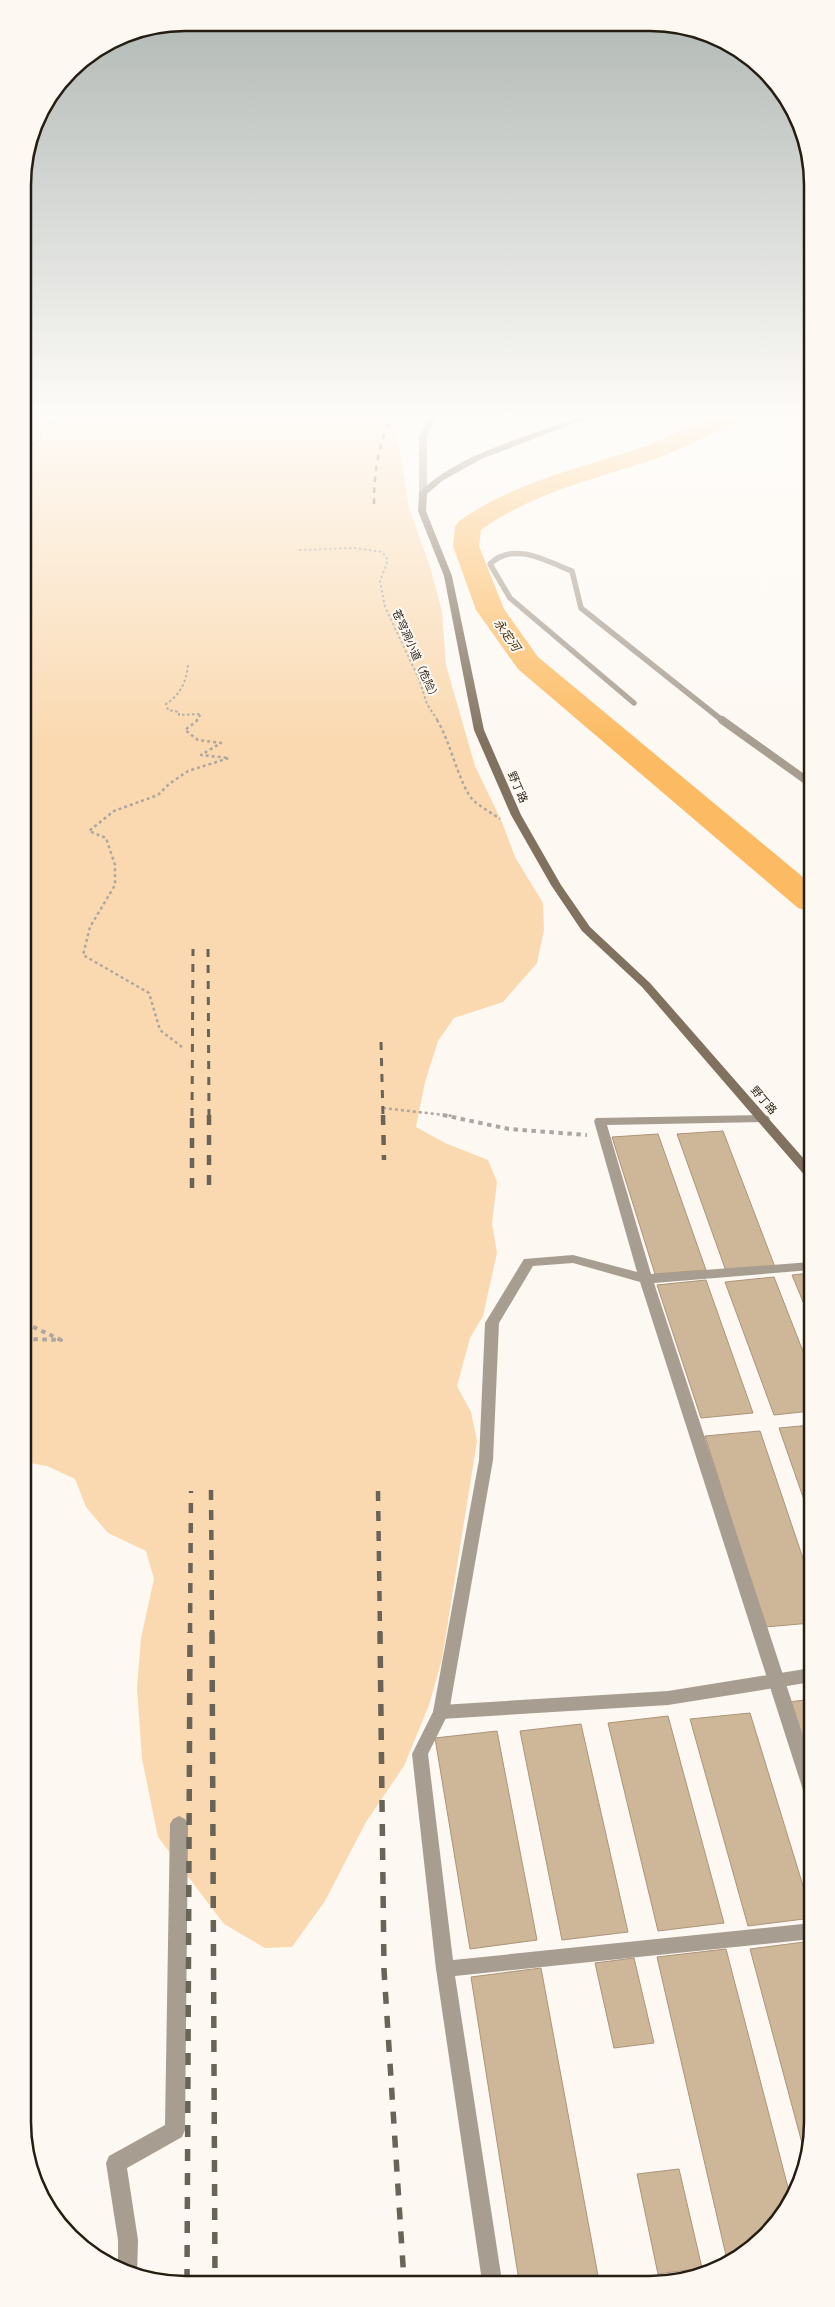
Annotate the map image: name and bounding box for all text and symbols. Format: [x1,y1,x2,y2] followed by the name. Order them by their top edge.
[389,607,443,703] street label: 苍穹洞小道（危险）
[491,616,525,655] water label: 永定河
[505,769,531,805] street label: 野丁路
[748,1083,780,1117] street label: 野丁路

